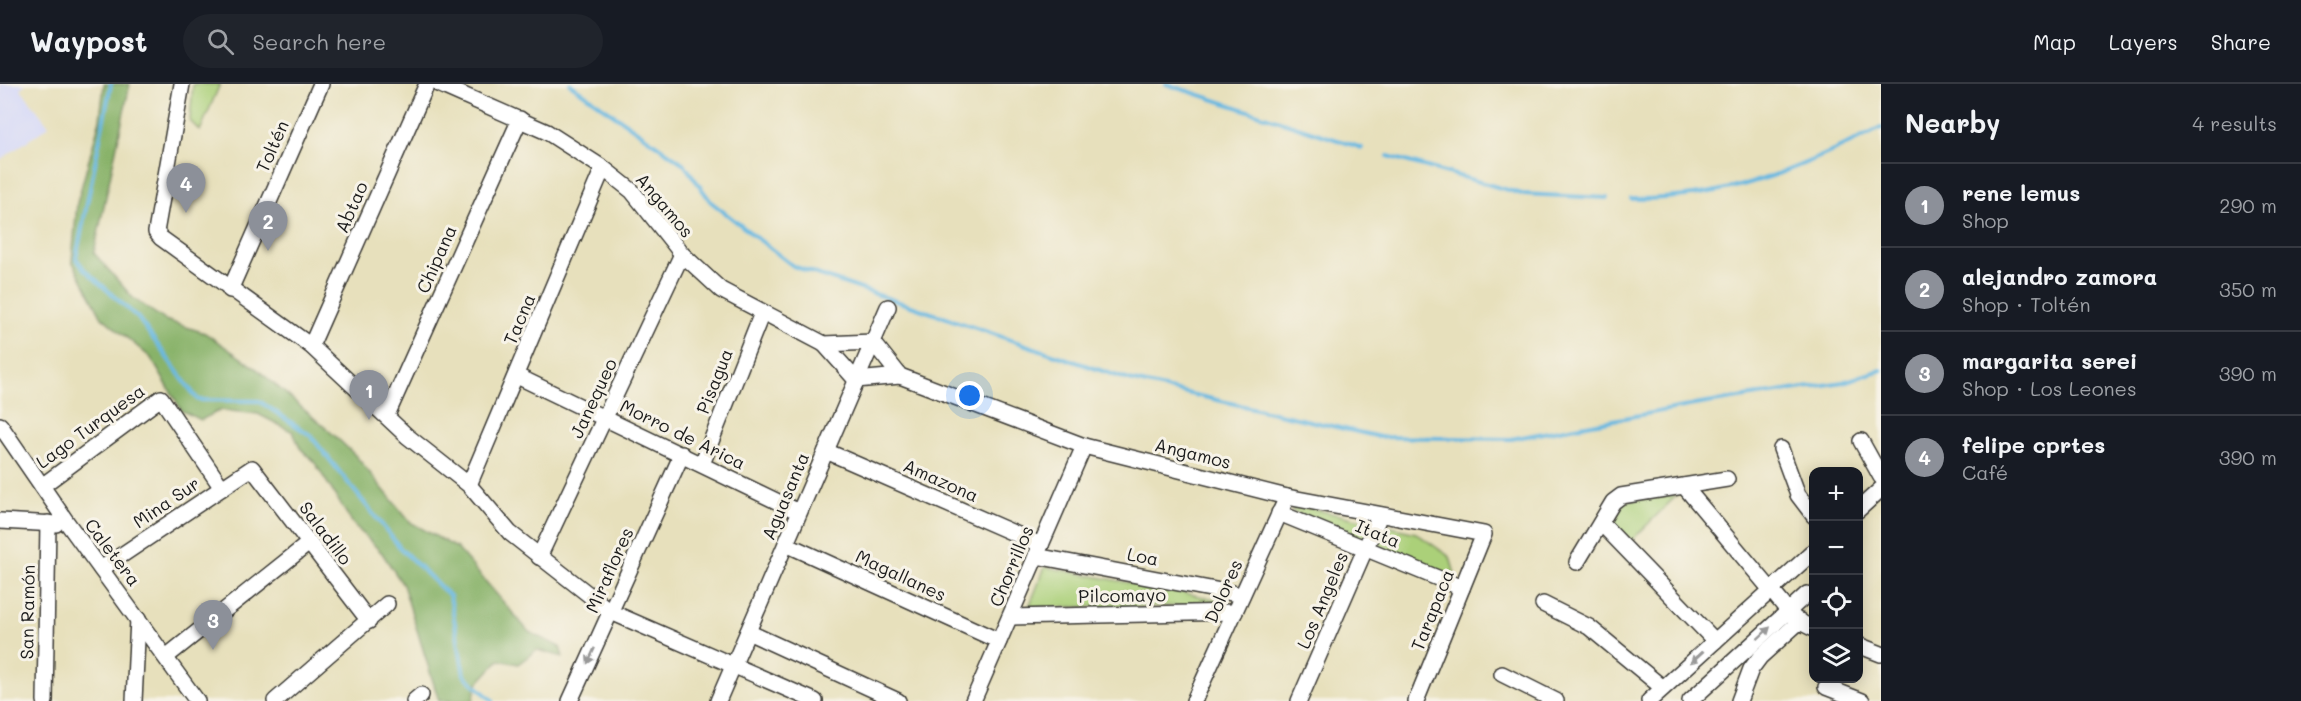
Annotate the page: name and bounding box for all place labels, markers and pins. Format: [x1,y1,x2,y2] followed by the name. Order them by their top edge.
[166,164,206,213] pin: 4
[248,202,288,251] pin: 2
[350,370,388,420] pin: 1
[194,600,232,650] pin: 3

